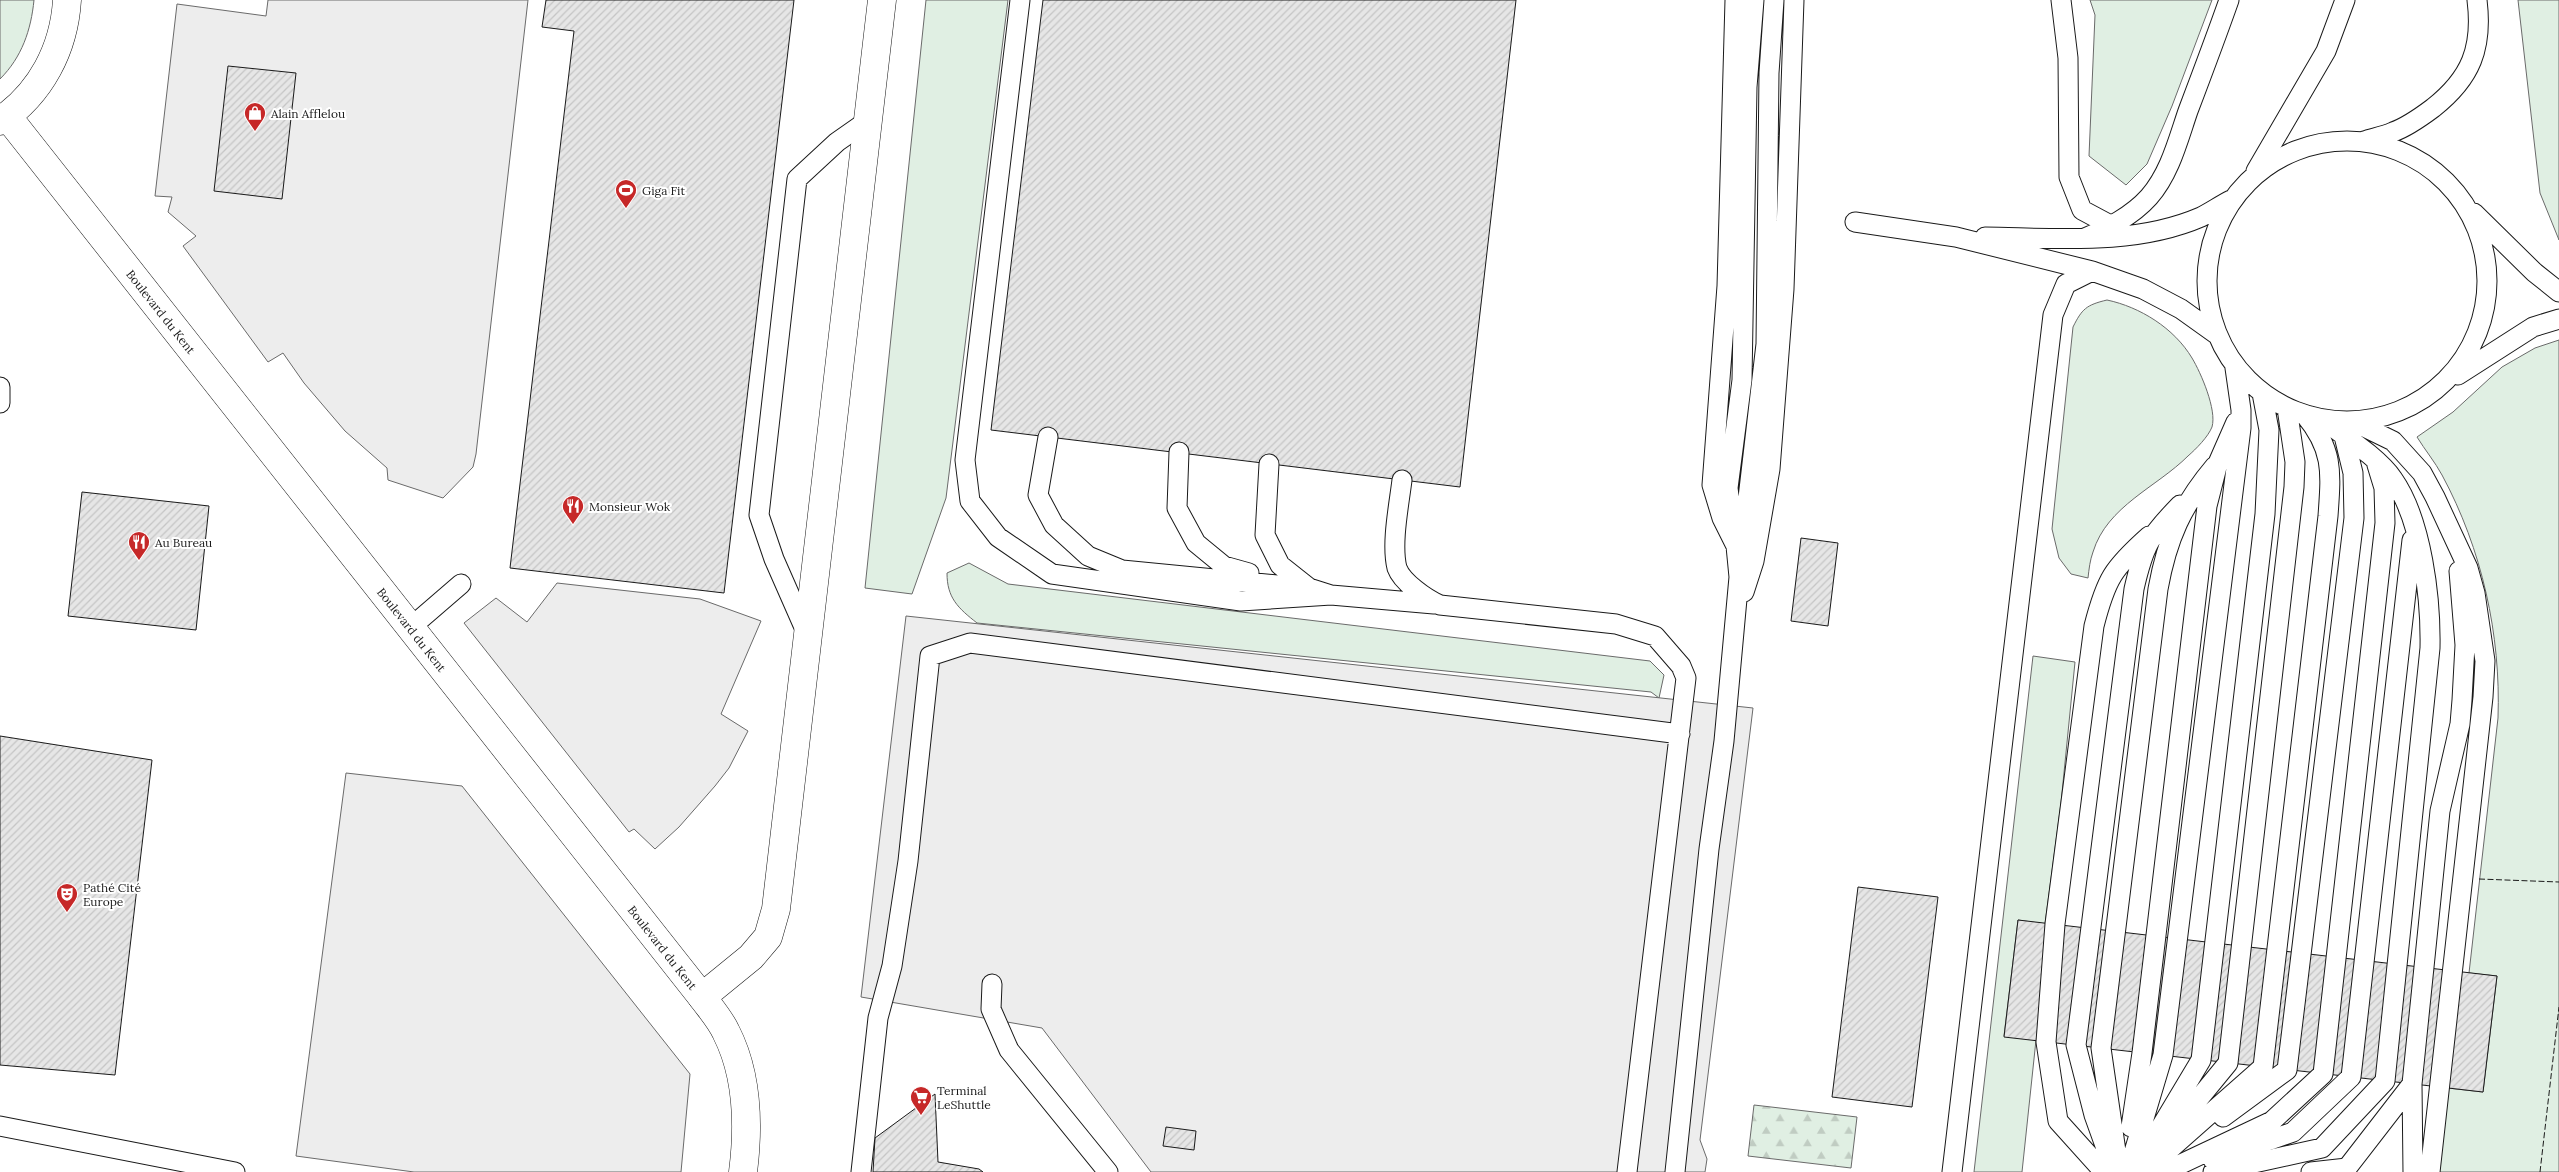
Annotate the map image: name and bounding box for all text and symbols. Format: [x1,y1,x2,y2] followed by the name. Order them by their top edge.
[243,101,267,132] shop icon: Alain Afflelou
[270,106,345,121] place label: Alain Afflelou
[614,178,638,209] sports icon: Giga Fit
[642,183,686,198] place label: Giga Fit
[123,266,199,357] street label: Boulevard du Kent
[561,494,585,525] restaurant icon: Monsieur Wok
[589,499,671,514] place label: Monsieur Wok
[127,530,151,561] restaurant icon: Au Bureau
[154,535,212,550] place label: Au Bureau
[374,584,450,675] street label: Boulevard du Kent
[83,880,141,909] place label: Pathé Cité Europe
[55,882,79,913] theatre icon: Pathé Cité Europe
[625,902,701,993] street label: Boulevard du Kent
[937,1083,991,1112] place label: Terminal LeShuttle
[909,1085,933,1116] supermarket icon: Terminal LeShuttle

